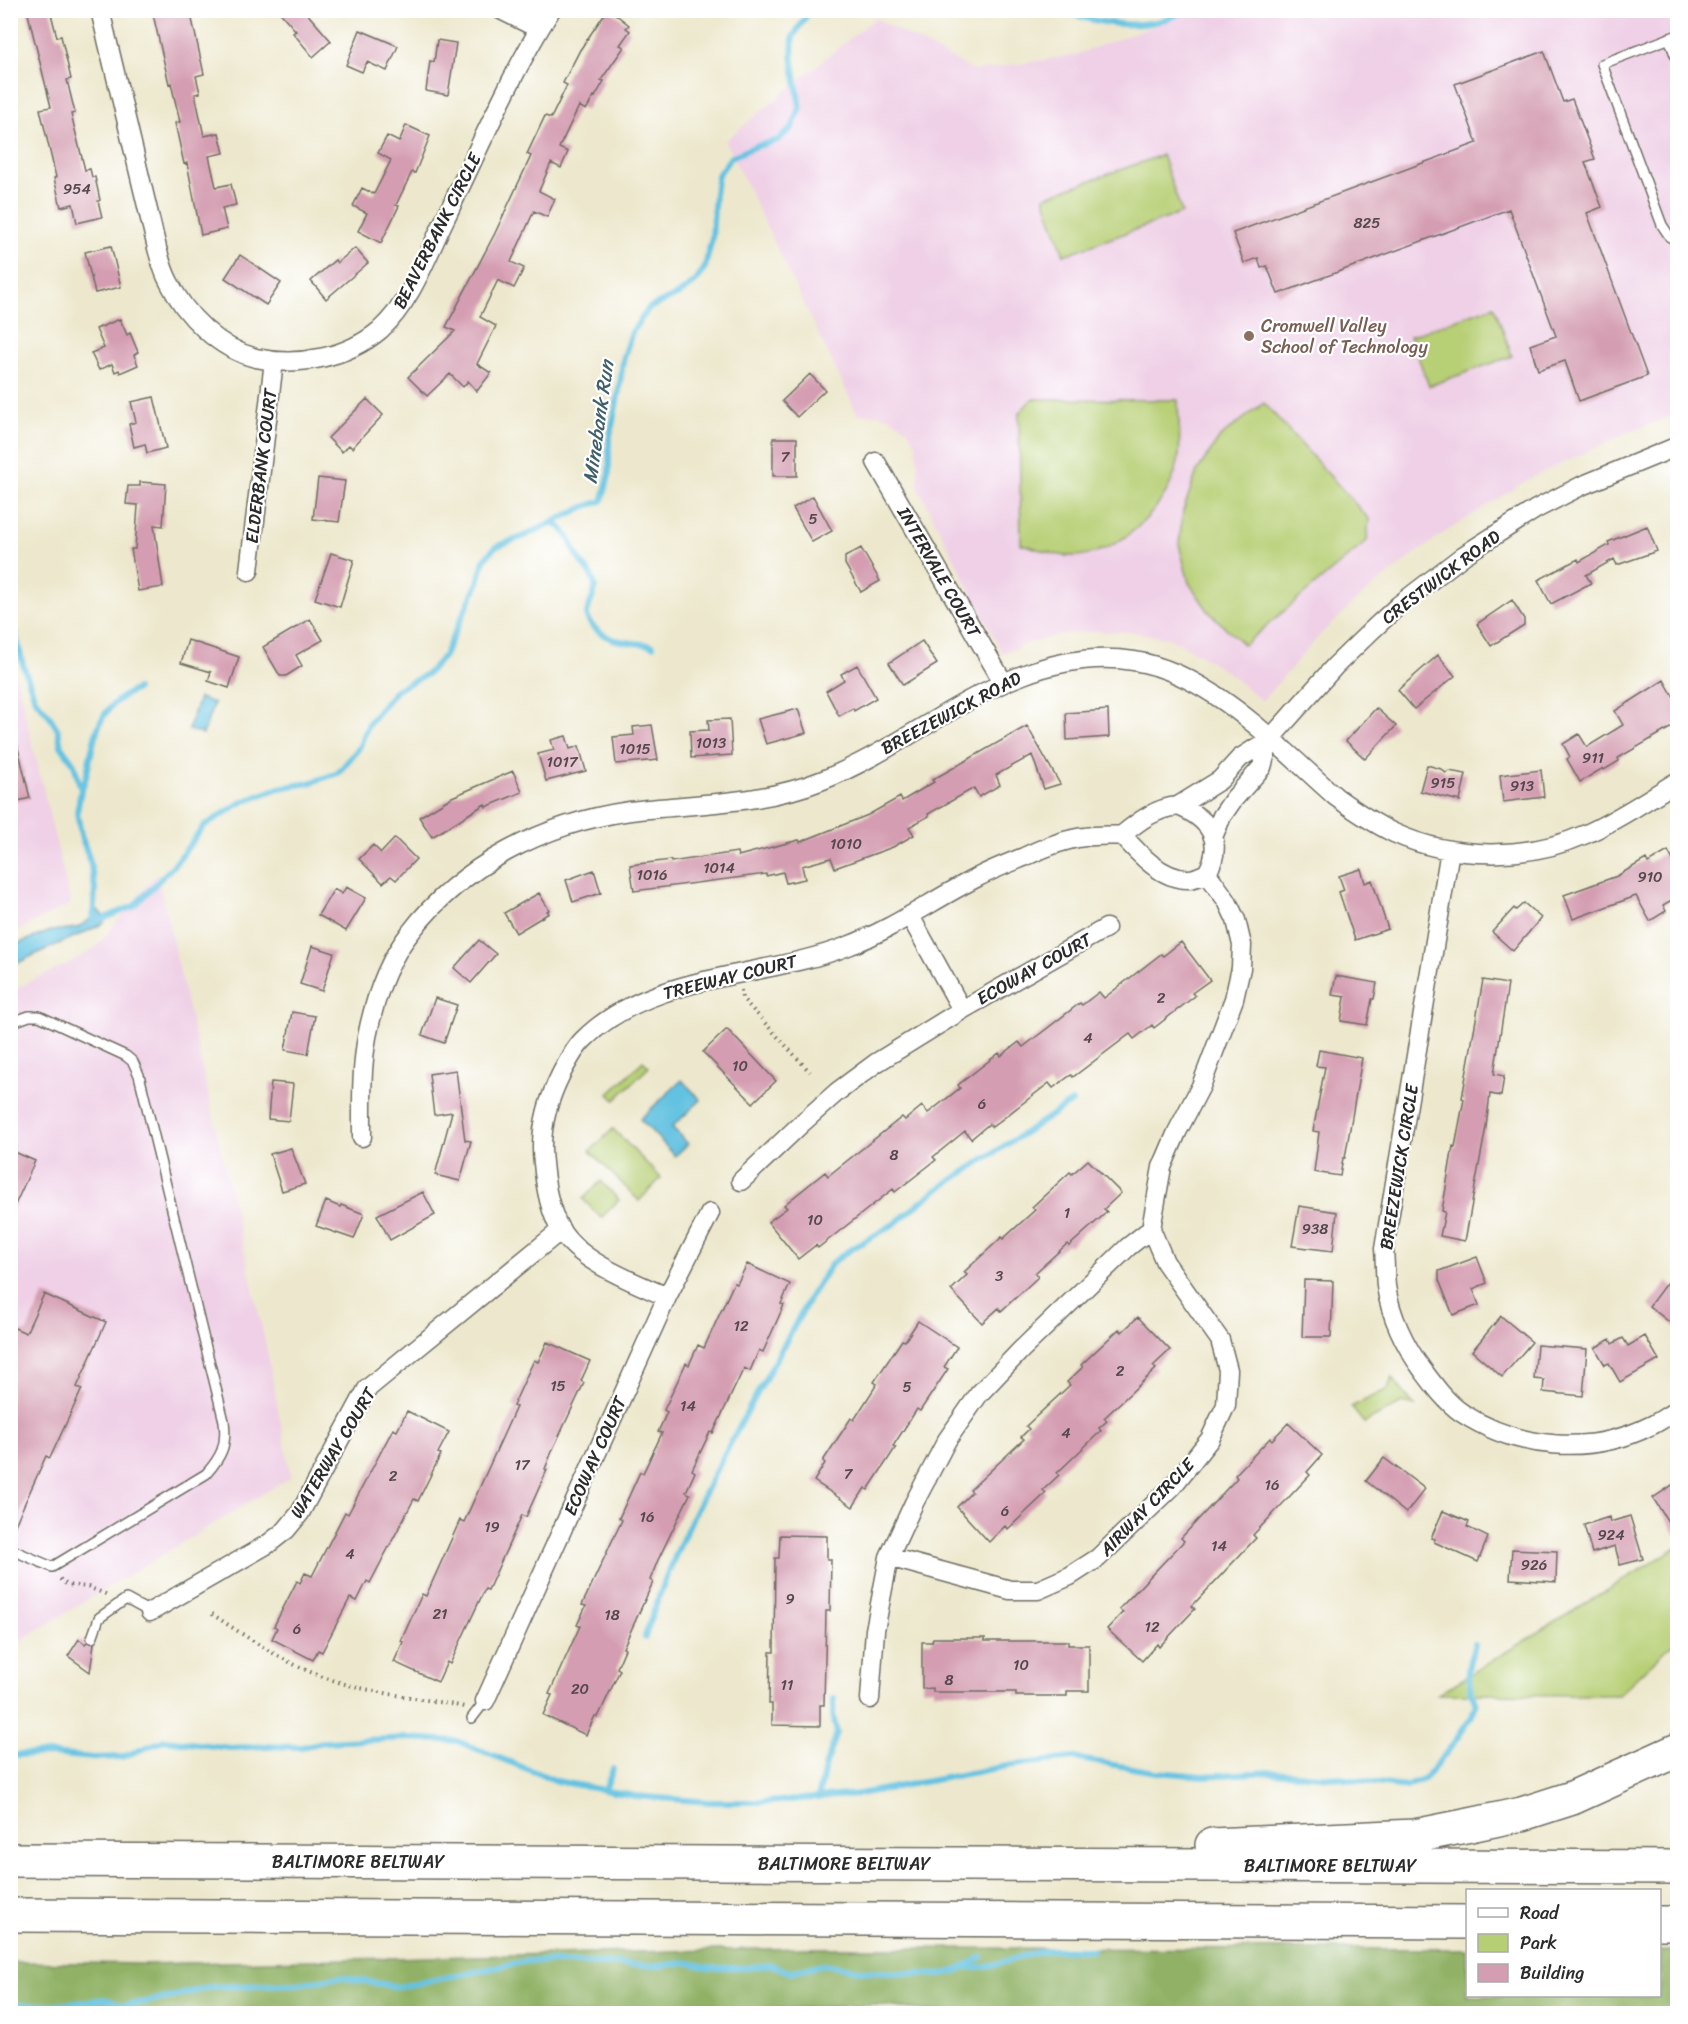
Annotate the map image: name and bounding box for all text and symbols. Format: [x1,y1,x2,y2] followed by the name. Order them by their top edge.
[384,146,491,315] street label: BEAVERBANK CIRCLE
[63,176,91,202] house number: 954
[1354,210,1380,236] house number: 825
[1261,310,1428,363] place label: Cromwell Valley School of Technology
[1242,329,1256,343] marker: Cromwell Valley School of Technology
[573,356,625,486] water label: Minebank Run
[236,386,286,545] street label: ELDERBANK COURT
[781,444,791,470] house number: 7
[888,500,990,645] street label: INTERVALE COURT
[808,506,818,532] house number: 5
[1374,521,1508,633] street label: CRESTWICK ROAD
[875,662,1027,764] street label: BREEZEWICK ROAD
[696,730,726,756] house number: 1013
[619,736,651,762] house number: 1015
[1582,745,1604,771] house number: 911
[547,749,579,775] house number: 1017
[1431,770,1455,796] house number: 915
[1510,773,1534,799] house number: 913
[830,831,862,857] house number: 1010
[703,855,735,881] house number: 1014
[637,862,667,888] house number: 1016
[1637,864,1663,890] house number: 910
[970,923,1099,1014] street label: ECOWAY COURT
[660,945,801,1009] street label: TREEWAY COURT
[1157,985,1166,1011] house number: 2
[1083,1025,1093,1051] house number: 4
[732,1053,748,1079] house number: 10
[1370,1081,1428,1252] street label: BREEZEWICK CIRCLE
[978,1091,986,1117] house number: 6
[889,1142,899,1168] house number: 8
[1064,1200,1070,1226] house number: 1
[807,1207,823,1233] house number: 10
[1302,1216,1328,1242] house number: 938
[995,1263,1003,1289] house number: 3
[733,1313,749,1339] house number: 12
[1116,1358,1125,1384] house number: 2
[550,1373,566,1399] house number: 15
[902,1374,912,1400] house number: 5
[281,1380,386,1525] street label: WATERWAY COURT
[554,1390,636,1521] street label: ECOWAY COURT
[680,1393,696,1419] house number: 14
[1061,1420,1071,1446] house number: 4
[1091,1449,1203,1565] street label: AIRWAY CIRCLE
[514,1452,531,1478] house number: 17
[844,1461,854,1487] house number: 7
[389,1463,398,1489] house number: 2
[1265,1472,1279,1498] house number: 16
[1001,1498,1009,1524] house number: 6
[640,1504,654,1530] house number: 16
[484,1514,500,1540] house number: 19
[1597,1522,1625,1548] house number: 924
[1211,1533,1227,1559] house number: 14
[345,1541,355,1567] house number: 4
[1521,1552,1547,1578] house number: 926
[785,1586,795,1612] house number: 9
[432,1601,448,1627] house number: 21
[604,1602,620,1628] house number: 18
[1144,1614,1160,1640] house number: 12
[293,1616,301,1642] house number: 6
[1013,1652,1029,1678] house number: 10
[944,1667,954,1693] house number: 8
[781,1672,793,1698] house number: 11
[571,1676,589,1702] house number: 20
[272,1846,445,1878] street label: BALTIMORE BELTWAY
[758,1848,931,1880] street label: BALTIMORE BELTWAY
[1244,1850,1417,1882] street label: BALTIMORE BELTWAY
[1466,1889,1661,1997] legend
[1520,1897,1560,1929] text: Road
[1520,1927,1557,1959] text: Park
[1520,1957,1584,1989] text: Building

